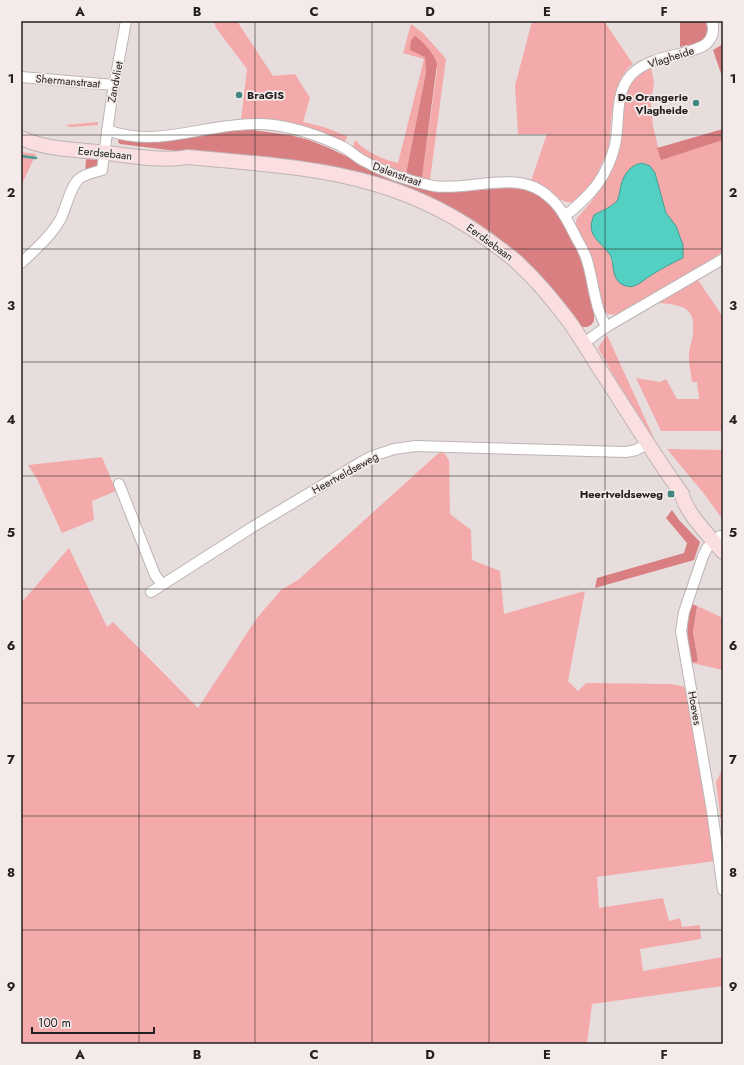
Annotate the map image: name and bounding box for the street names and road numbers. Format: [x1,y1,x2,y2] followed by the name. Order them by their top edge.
[646,42,696,72] street label: Vlagheide
[103,60,127,104] street label: Zandvliet
[35,70,101,92] street label: Shermanstraat
[77,142,133,164] street label: Eerdsebaan
[370,158,424,190] street label: Dalenstraat
[463,220,517,264] street label: Eerdsebaan
[309,448,381,498] street label: Heertveldseweg
[684,690,706,727] street label: Hoeves

